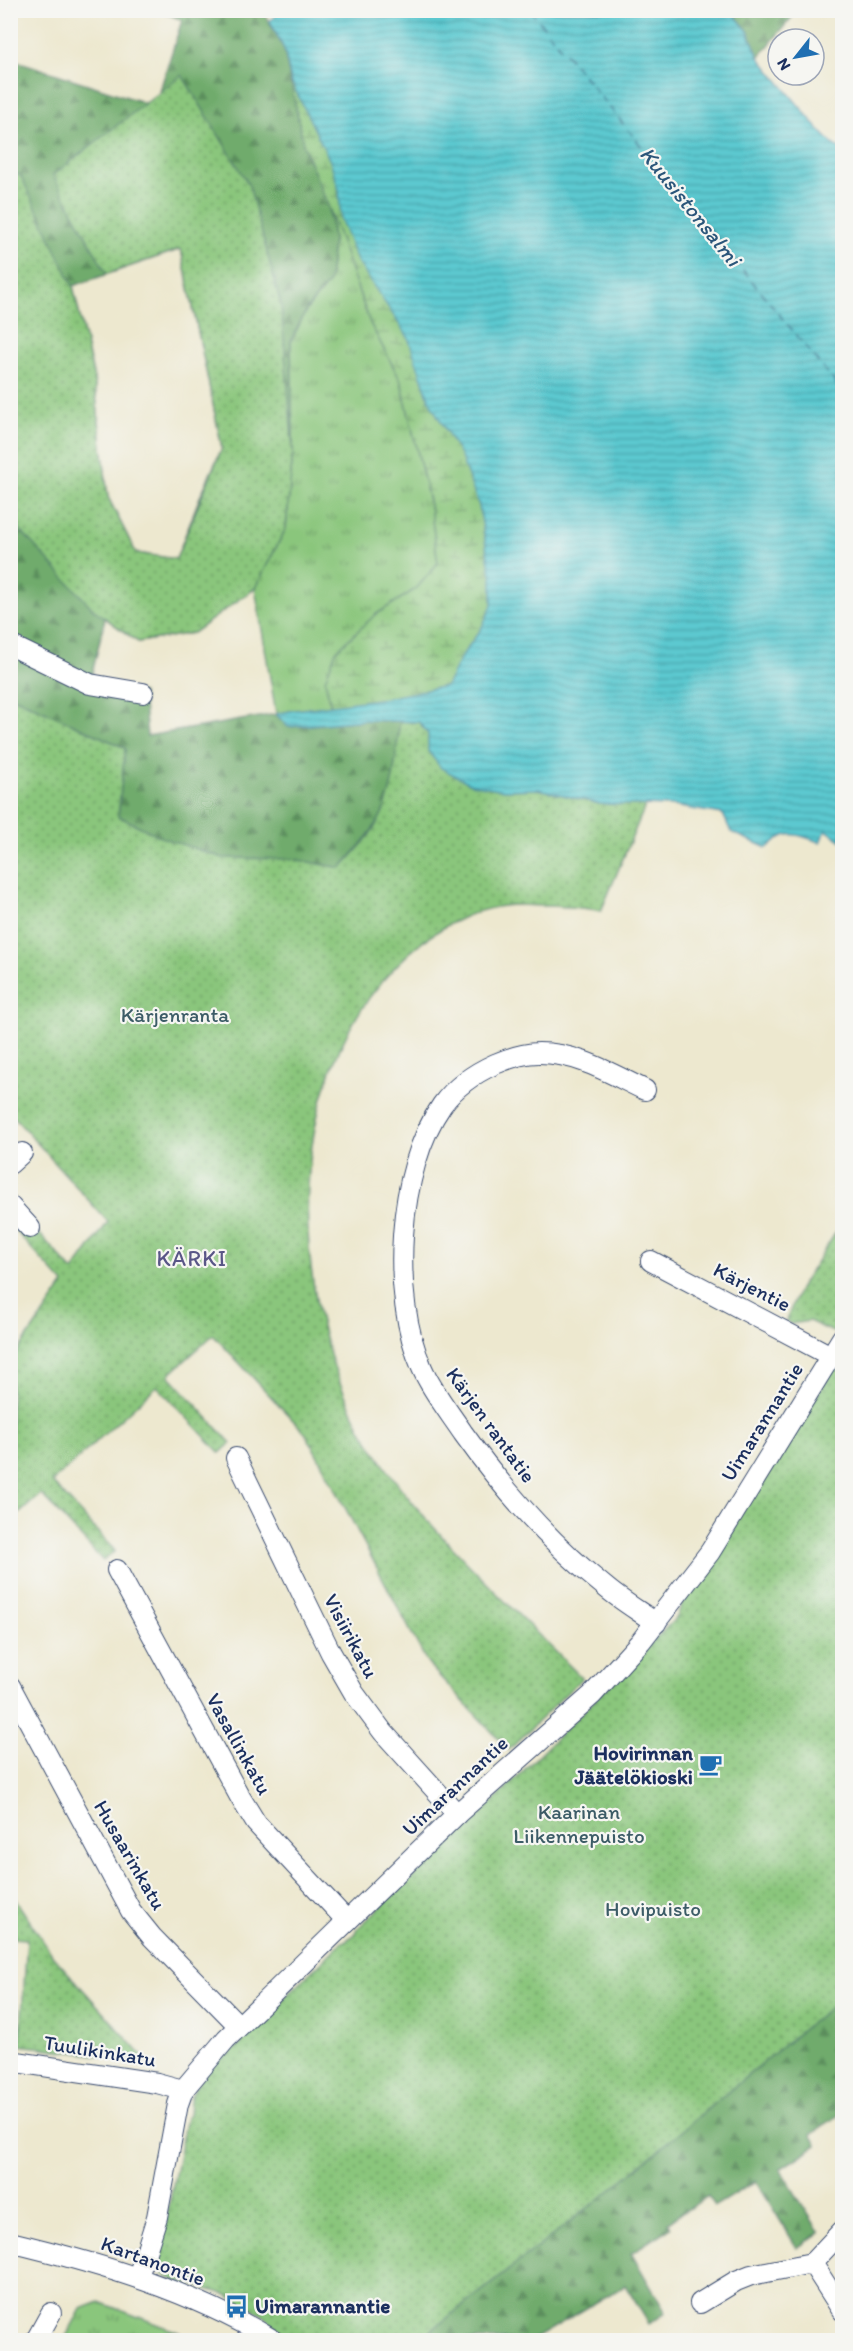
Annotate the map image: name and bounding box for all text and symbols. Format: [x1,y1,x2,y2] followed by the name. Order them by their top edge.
[766,27,826,87] north arrow
[773,55,794,74] text: N
[634,141,749,273] water label: Kuusistonsalmi
[121,1002,229,1027] park label: Kärjenranta
[156,1245,228,1272] district label: KÄRKI
[709,1257,795,1317] street label: Kärjentie
[715,1358,808,1486] street label: Uimarannantie
[441,1362,542,1487] street label: Kärjen rantatie
[319,1589,384,1682] street label: Visiirikatu
[201,1689,278,1799] street label: Vasallinkatu
[397,1730,513,1841] street label: Uimarannantie
[573,1740,694,1789] place label: Hovirinnan Jäätelökioski
[698,1752,724,1778] cafe icon: Hovirinnan Jäätelökioski
[89,1795,172,1914] street label: Husaarinkatu
[513,1799,645,1848] park label: Kaarinan Liikennepuisto
[605,1896,701,1921] park label: Hovipuisto
[42,2029,158,2072] street label: Tuulikinkatu
[98,2230,208,2291] street label: Kartanontie
[224,2293,250,2319] bus stop icon: Uimarannantie
[255,2293,390,2318] place label: Uimarannantie

